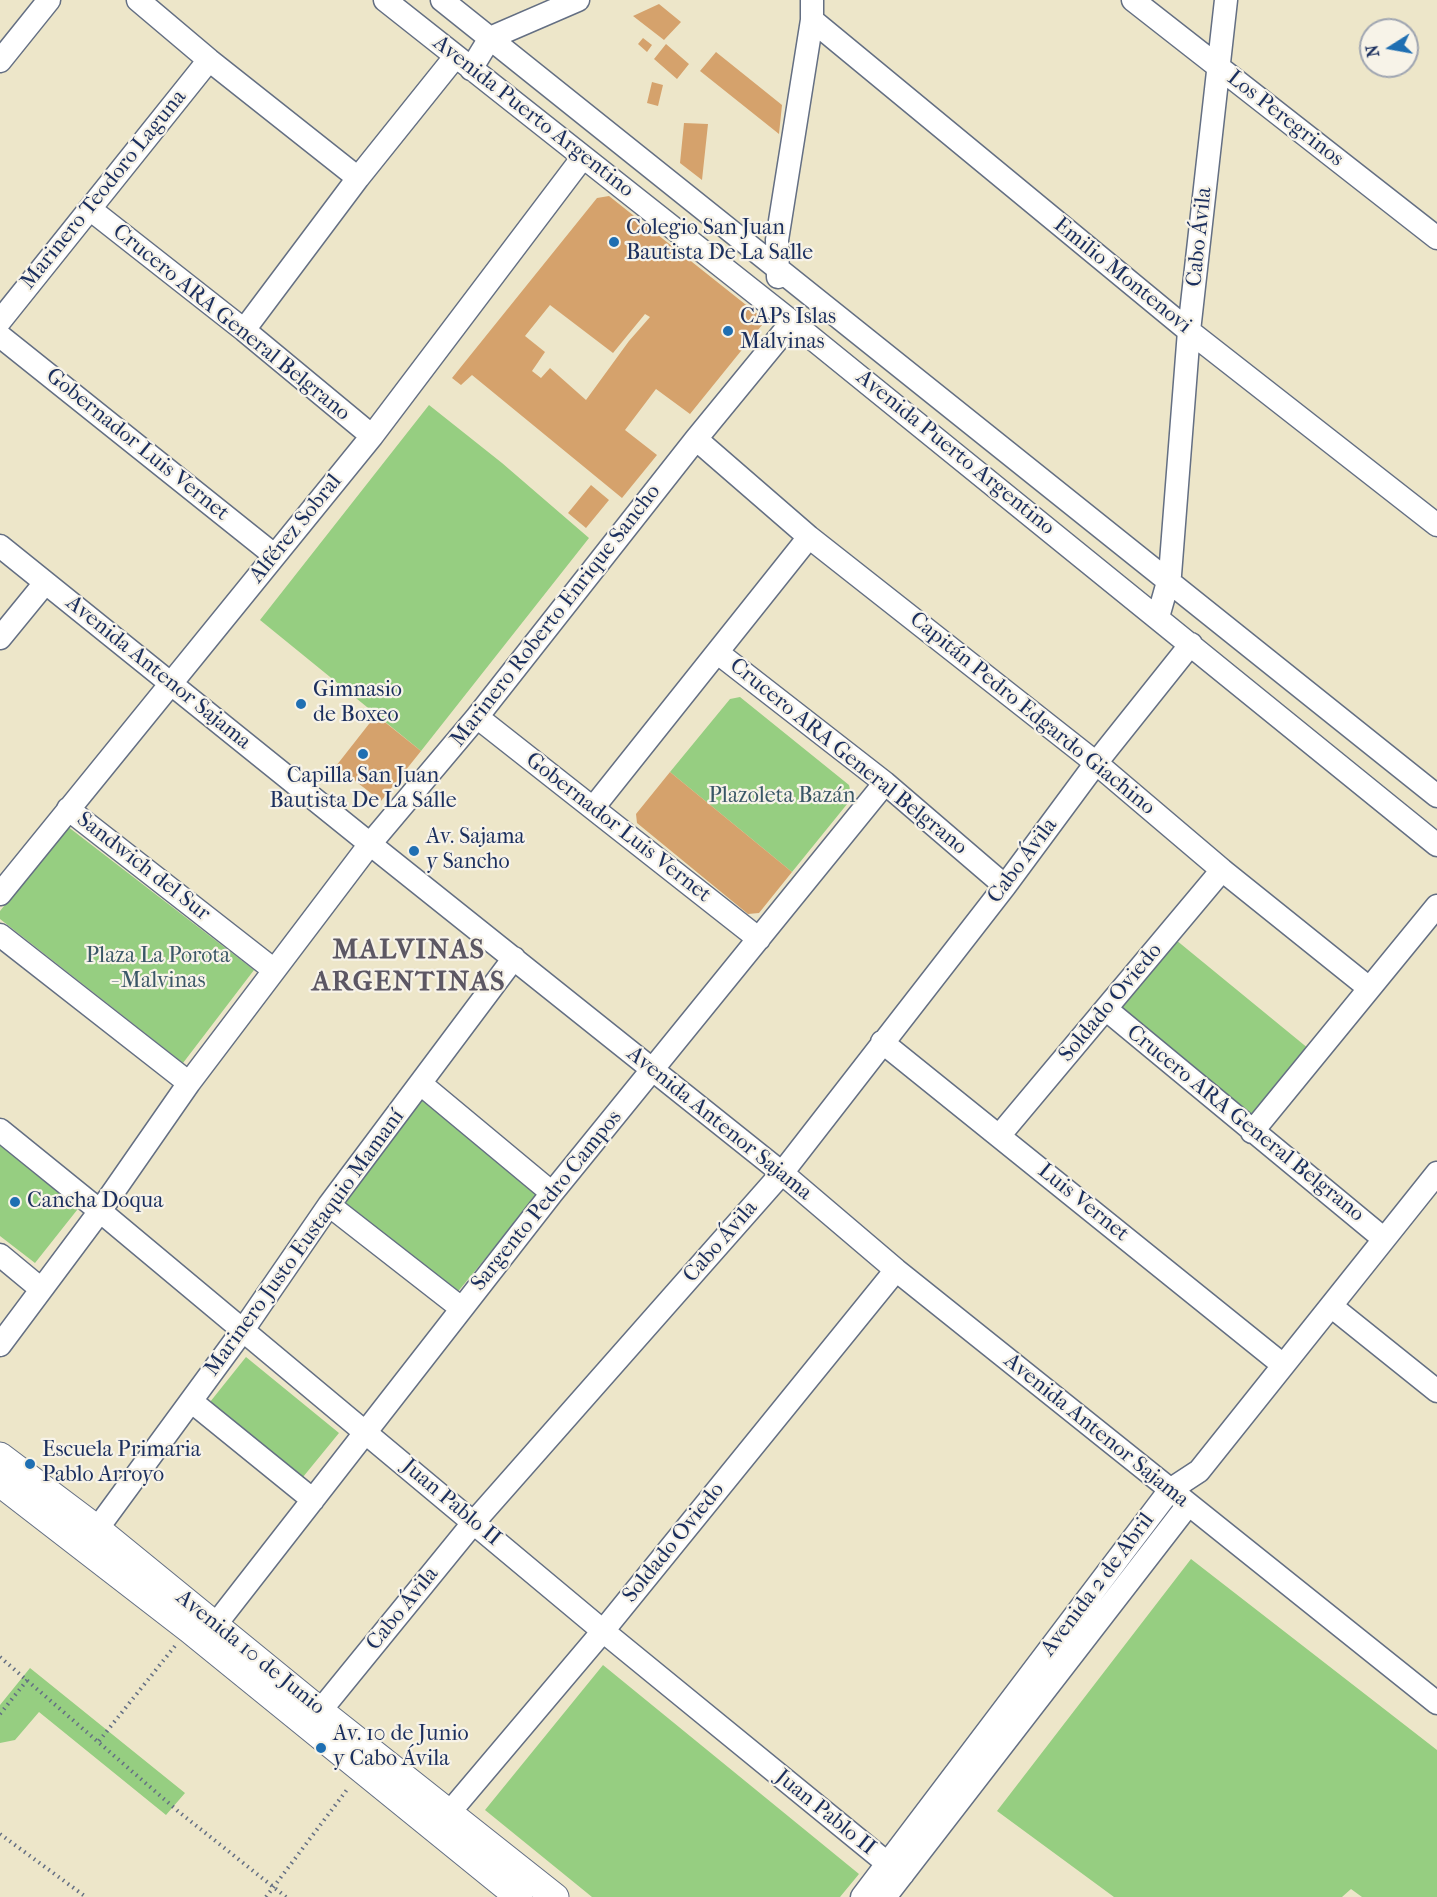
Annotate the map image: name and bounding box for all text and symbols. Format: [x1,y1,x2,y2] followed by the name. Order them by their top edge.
[1359,18,1419,78] north arrow
[427,30,639,204] street label: Avenida Puerto Argentino
[1362,43,1383,59] text: N
[1221,65,1349,173] street label: Los Peregrinos
[15,85,193,295] street label: Marinero Teodoro Laguna
[1182,186,1218,288] street label: Cabo Ávila
[1048,212,1196,340] street label: Emilio Montenovi
[626,216,813,268] place label: Colegio San Juan Bautista De La Salle
[107,219,355,427] street label: Crucero ARA General Belgrano
[607,235,621,249] marker: Colegio San Juan Bautista De La Salle
[740,305,836,356] place label: CAPs Islas Malvinas
[721,324,735,338] marker: CAPs Islas Malvinas
[40,363,234,527] street label: Gobernador Luis Vernet
[850,365,1060,541] street label: Avenida Puerto Argentino
[244,469,348,589] street label: Alférez Sobral
[445,480,667,752] street label: Marinero Roberto Enrique Sancho
[60,590,256,756] street label: Avenida Antenor Sajama
[904,607,1160,821] street label: Capitán Pedro Edgardo Giachino
[724,653,972,861] street label: Crucero ARA General Belgrano
[313,678,402,730] place label: Gimnasio de Boxeo
[294,697,308,711] marker: Gimnasio de Boxeo
[356,747,370,761] marker: Capilla San Juan Bautista De La Salle
[520,747,716,909] street label: Gobernador Luis Vernet
[269,764,457,816] place label: Capilla San Juan Bautista De La Salle
[709,784,855,810] park label: Plazoleta Bazán
[71,807,215,927] street label: Sandwich del Sur
[982,813,1064,909] street label: Cabo Ávila
[426,825,525,876] place label: Av. Sajama y Sancho
[407,844,421,858] marker: Av. Sajama y Sancho
[312,934,506,1000] district label: MALVINAS ARGENTINAS
[1054,938,1168,1068] street label: Soldado Oviedo
[86,944,230,996] park label: Plaza La Porota - Malvinas
[1121,1020,1369,1228] street label: Crucero ARA General Belgrano
[621,1041,817,1207] street label: Avenida Antenor Sajama
[199,1105,411,1381] street label: Marinero Justo Eustaquio Mamaní
[466,1105,628,1297] street label: Sargento Pedro Campos
[1032,1158,1134,1248] street label: Luis Vernet
[27,1189,163,1215] place label: Cancha Doqua
[8,1195,22,1209] marker: Cancha Doqua
[678,1196,764,1288] street label: Cabo Ávila
[998,1348,1194,1514] street label: Avenida Antenor Sajama
[42,1438,201,1490] place label: Escuela Primaria Pablo Arroyo
[396,1454,506,1552] street label: Juan Pablo II
[23,1457,37,1471] marker: Escuela Primaria Pablo Arroyo
[617,1478,731,1608] street label: Soldado Oviedo
[1036,1508,1160,1662] street label: Avenida 2 de Abril
[361,1562,445,1656] street label: Cabo Ávila
[170,1585,330,1721] street label: Avenida 10 de Junio
[333,1722,469,1774] place label: Av. 10 de Junio y Cabo Ávila
[314,1741,328,1755] marker: Av. 10 de Junio y Cabo Ávila
[769,1764,881,1862] street label: Juan Pablo II

